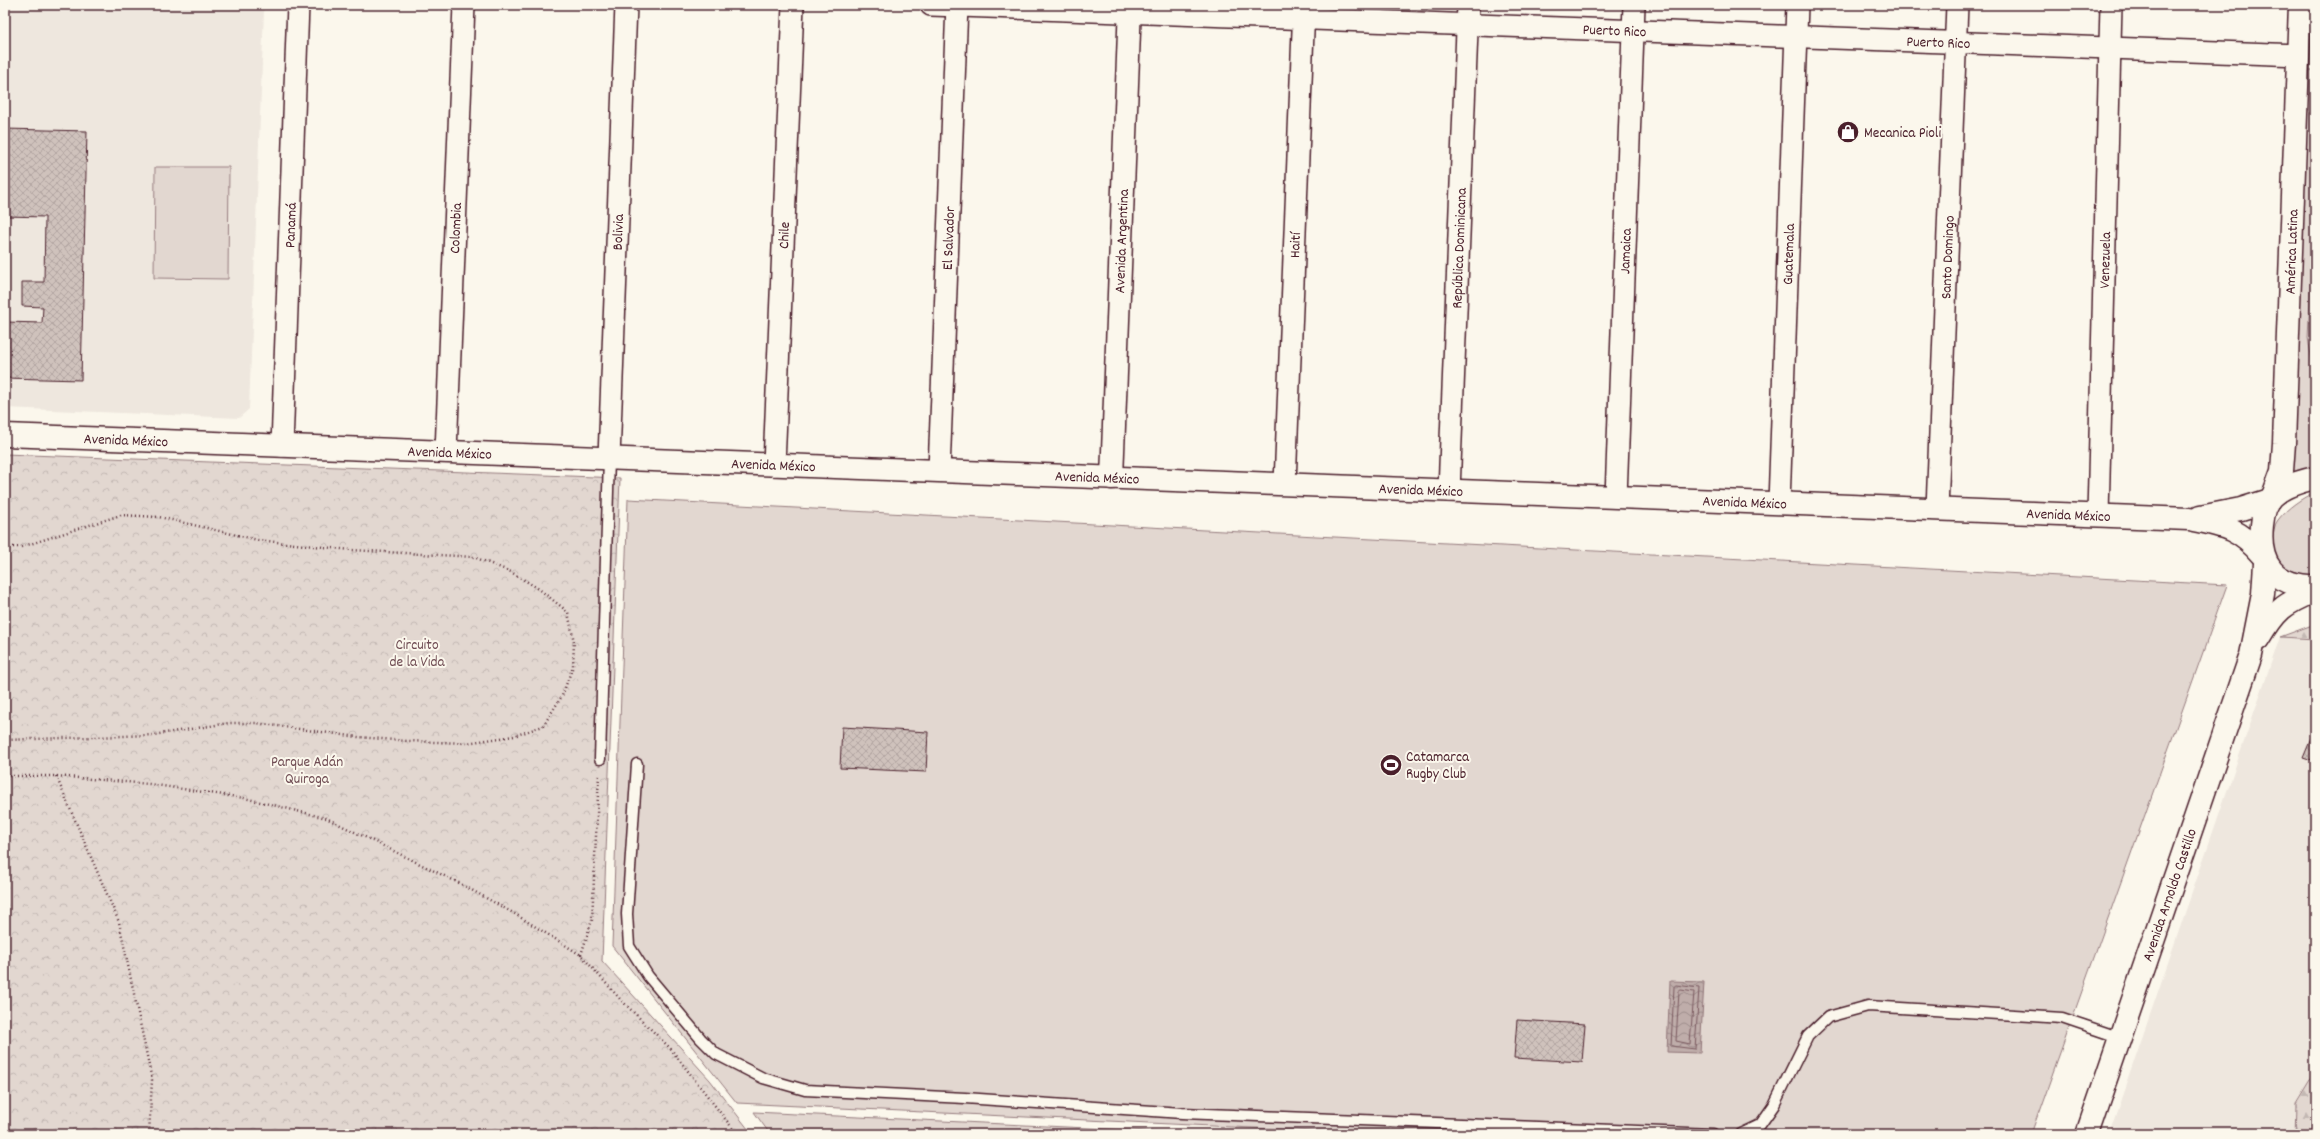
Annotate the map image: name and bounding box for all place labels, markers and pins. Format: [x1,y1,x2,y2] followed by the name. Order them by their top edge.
[1835,119,1861,145] shop icon: Mecanica Pioli
[1864,123,1941,145] place label: Mecanica Pioli
[1406,747,1470,786] place label: Catamarca Rugby Club
[1378,752,1404,778] sports icon: Catamarca Rugby Club

